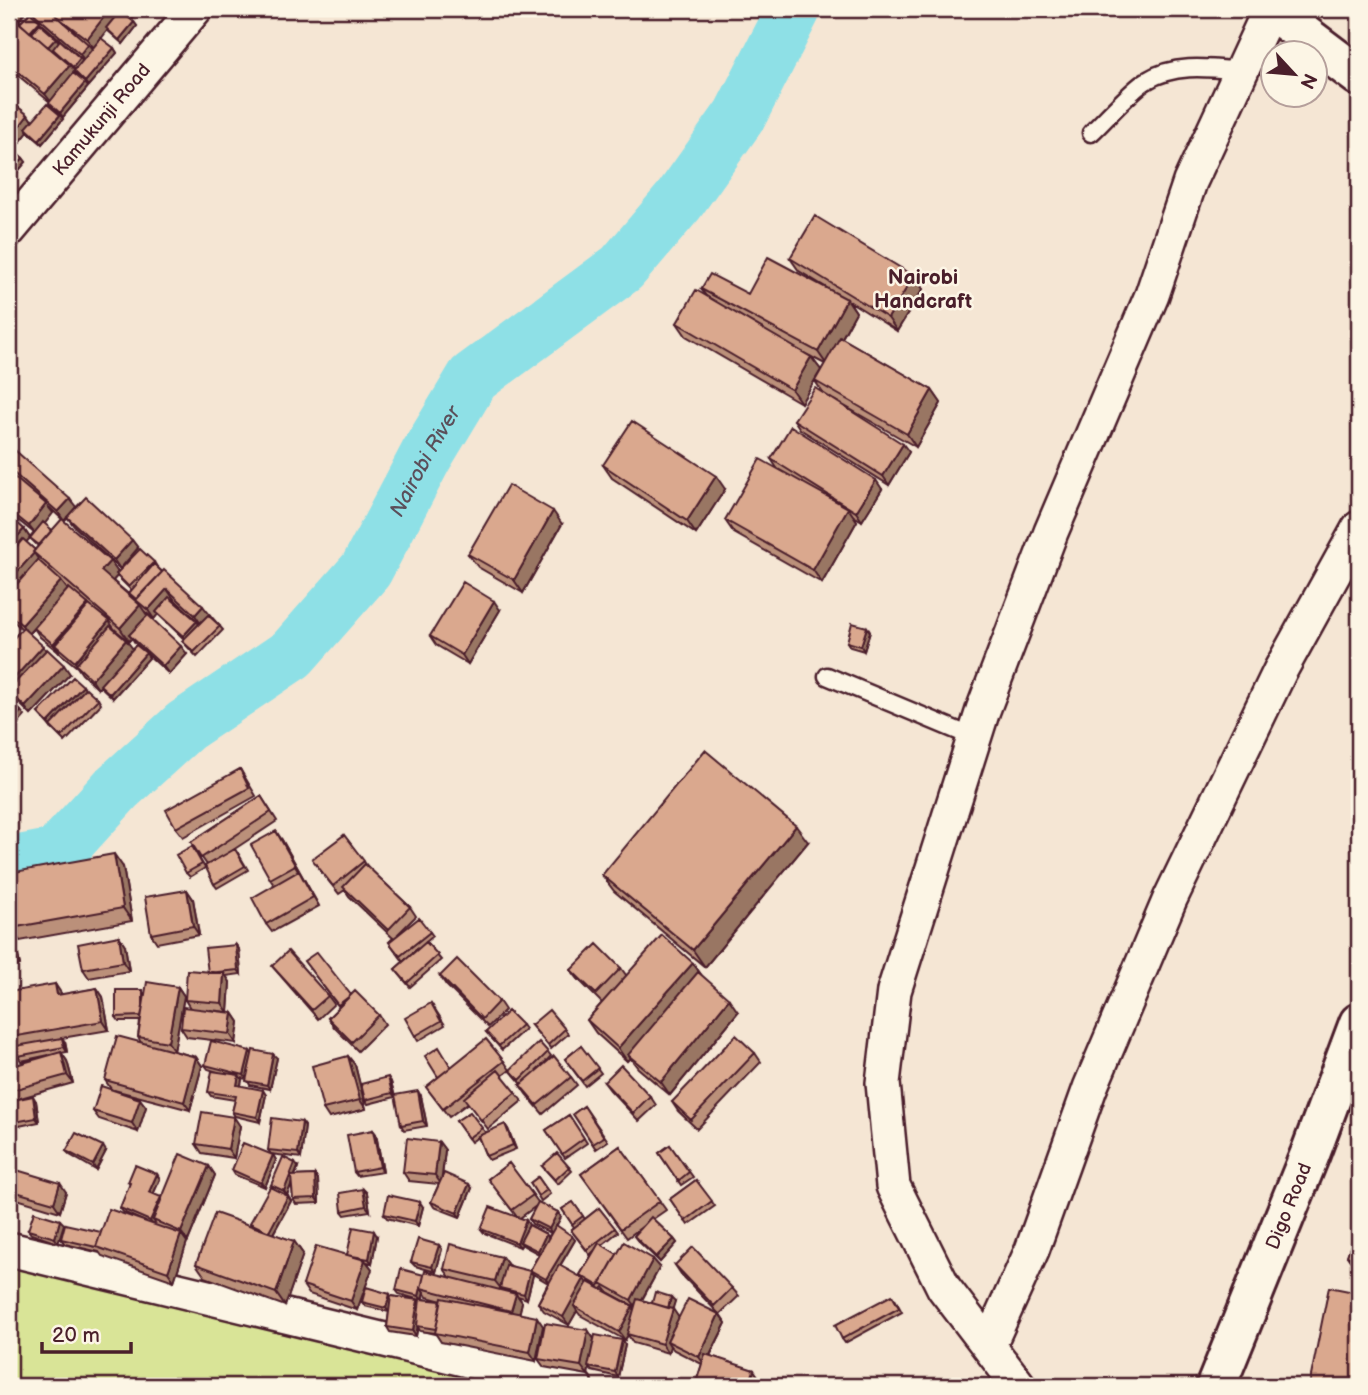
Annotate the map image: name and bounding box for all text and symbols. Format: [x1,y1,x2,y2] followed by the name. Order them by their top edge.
[1260,38,1330,108] north arrow
[48,59,155,181] street label: Kamukunji Road
[1294,69,1321,92] text: N
[874,265,972,314] district label: Nairobi Handcraft
[384,400,466,521] water label: Nairobi River
[1261,1160,1317,1253] street label: Digo Road
[42,1311,131,1355] scale bar
[52,1323,100,1348] text: 20 m

